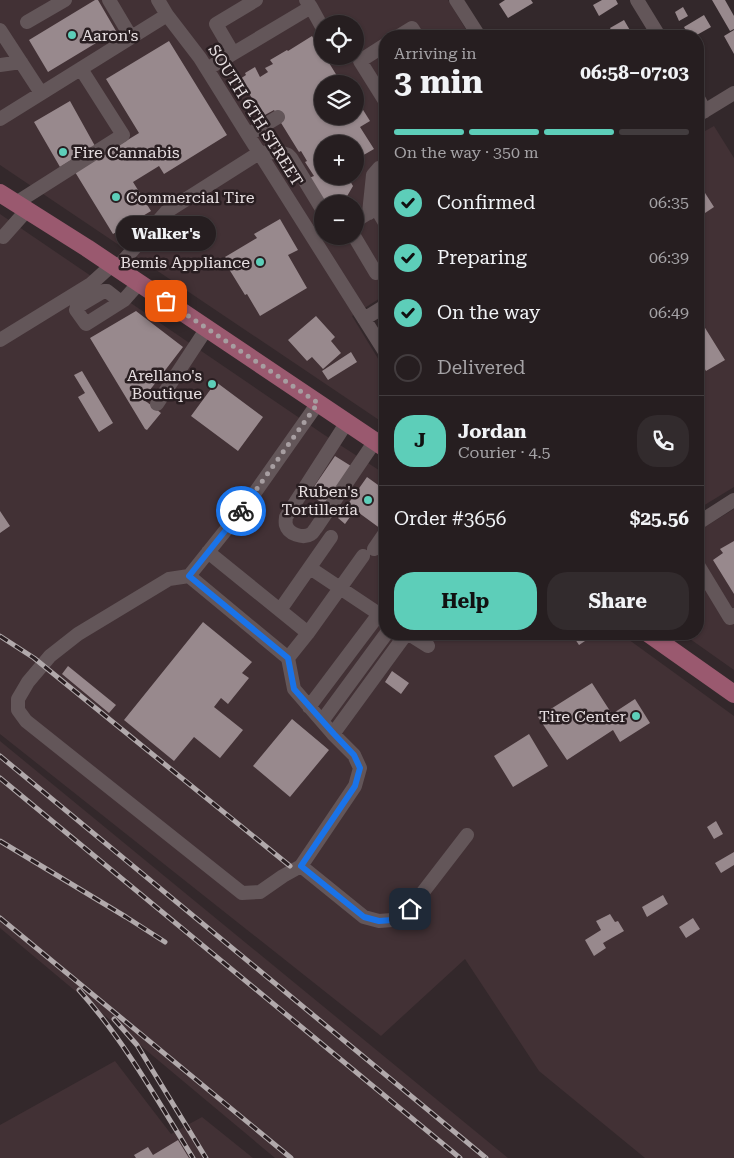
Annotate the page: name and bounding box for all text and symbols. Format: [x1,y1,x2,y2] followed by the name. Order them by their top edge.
[314,15,364,245] map controls
[314,15,364,65] button: locate
[82,26,139,45] place label: Aaron's
[66,29,78,41] marker: Aaron's
[204,41,307,190] street label: SOUTH 6TH STREET
[394,44,477,63] text: Arriving in
[580,61,689,84] text: 06:58–07:03
[394,63,483,101] text: 3 min
[314,75,364,125] button: layers
[314,135,364,185] button: +
[73,143,180,162] place label: Fire Cannabis
[394,143,539,162] text: On the way · 350 m
[57,146,69,158] marker: Fire Cannabis
[126,188,255,207] place label: Commercial Tire
[394,189,422,217] icon: check
[110,191,122,203] marker: Commercial Tire
[437,191,535,214] text: Confirmed
[649,193,689,212] text: 06:35
[314,195,364,245] button: −
[116,216,216,251] callout: Walker's
[131,224,201,243] text: Walker's
[394,244,422,272] icon: check
[437,246,527,269] text: Preparing
[649,248,689,267] text: 06:39
[120,253,250,272] place label: Bemis Appliance
[254,256,266,268] marker: Bemis Appliance
[145,280,187,322] pin
[152,287,180,315] icon: bag
[394,299,422,327] icon: check
[437,301,540,324] text: On the way
[649,303,689,322] text: 06:49
[437,356,525,379] text: Delivered
[127,366,202,403] place label: Arellano's Boutique
[206,378,218,390] marker: Arellano's Boutique
[637,415,689,467] button: phone
[458,420,527,443] text: Jordan
[414,429,426,452] text: J
[458,443,551,462] text: Courier · 4.5
[282,482,358,519] place label: Ruben's Tortillería
[216,486,266,536] courier
[362,494,374,506] marker: Ruben's Tortillería
[227,497,255,525] icon: bike
[394,507,506,530] text: Order #3656
[630,507,689,530] text: $25.56
[394,572,537,630] button: Help
[547,572,689,630] button: Share
[539,707,626,726] place label: Tire Center
[630,710,642,722] marker: Tire Center
[389,888,431,930] pin
[396,895,424,923] icon: home

